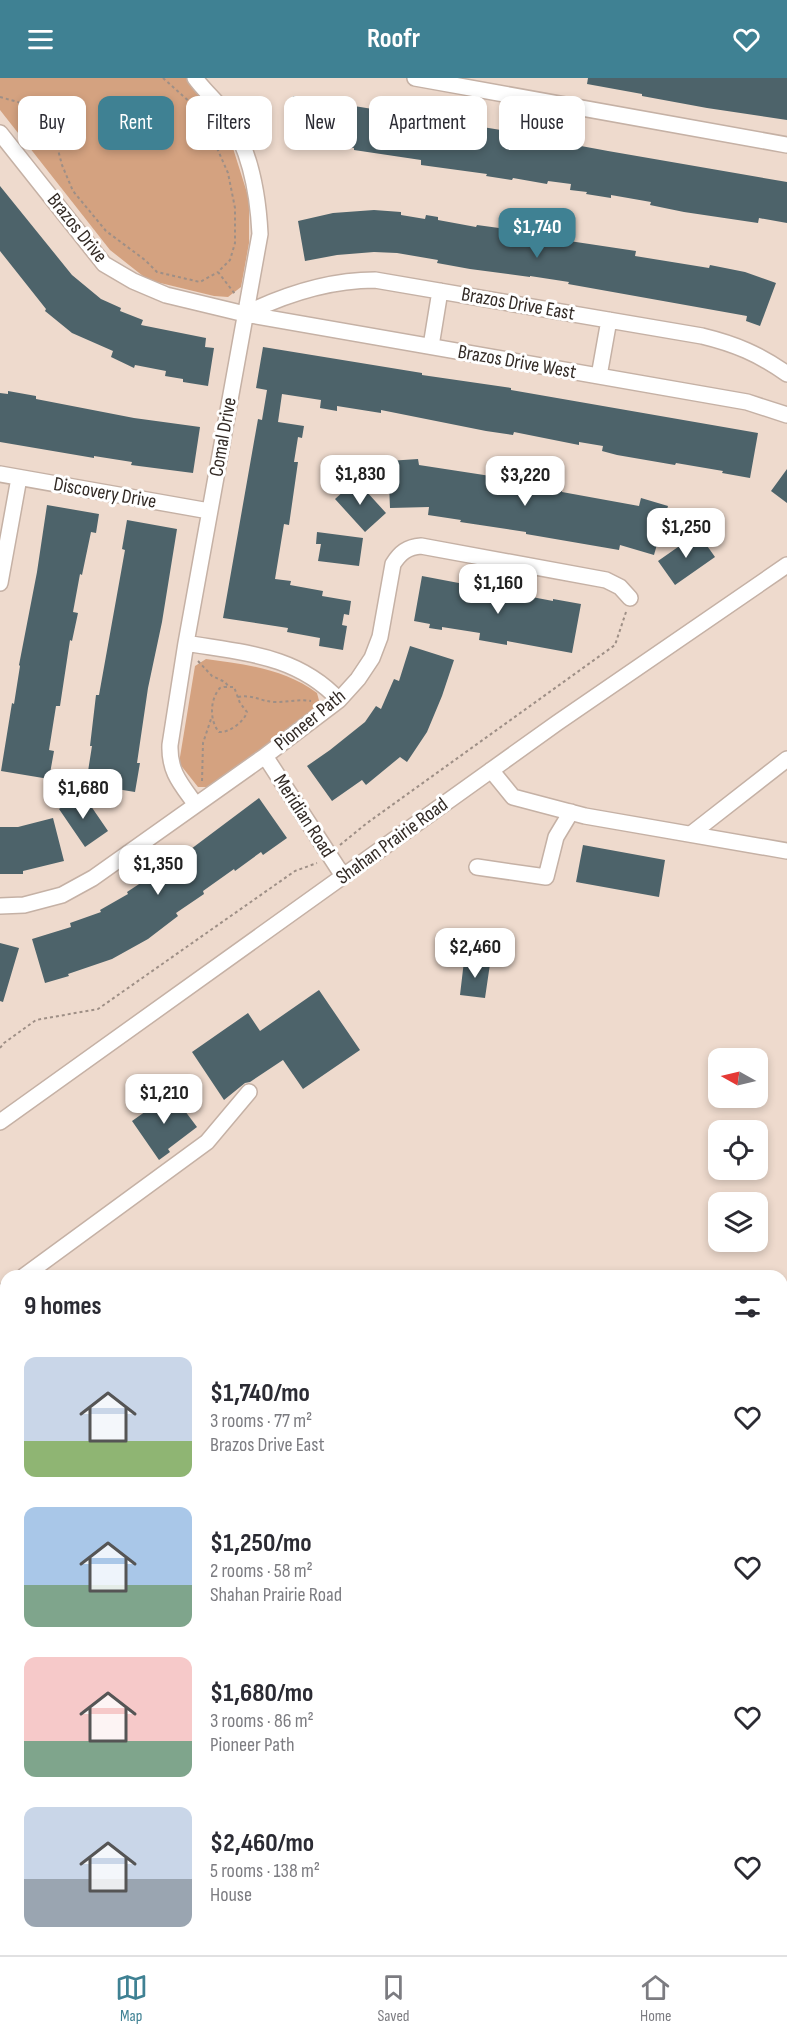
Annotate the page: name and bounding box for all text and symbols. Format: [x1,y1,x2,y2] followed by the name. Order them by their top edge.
[24,23,57,56] icon: menu
[367,23,420,55] text: Roofr
[730,23,763,56] icon: heart
[18,96,86,150] chip: Buy
[98,96,174,150] chip: Rent
[186,96,272,150] chip: Filters
[284,96,357,150] chip: New
[369,96,487,150] chip: Apartment
[499,96,585,150] chip: House
[42,188,112,268] street label: Brazos Drive
[488,208,586,259] pin: $1,740
[513,215,561,239] text: $1,740
[459,282,577,326] street label: Brazos Drive East
[456,340,578,384] street label: Brazos Drive West
[204,395,242,479] street label: Comal Drive
[311,455,409,506] pin: $1,830
[476,456,574,507] pin: $3,220
[334,462,386,486] text: $1,830
[500,463,550,487] text: $3,220
[52,472,158,514] street label: Discovery Drive
[637,508,735,559] pin: $1,250
[661,515,711,539] text: $1,250
[449,564,547,615] pin: $1,160
[473,571,523,595] text: $1,160
[270,684,350,756] street label: Pioneer Path
[34,769,132,820] pin: $1,680
[268,770,340,862] street label: Meridian Road
[57,776,109,800] text: $1,680
[332,792,452,890] street label: Shahan Prairie Road
[109,845,207,896] pin: $1,350
[133,852,183,876] text: $1,350
[426,928,524,979] pin: $2,460
[449,935,501,959] text: $2,460
[708,1048,768,1108] north arrow
[708,1048,768,1252] map controls
[115,1074,213,1125] pin: $1,210
[139,1081,189,1105] text: $1,210
[708,1120,768,1180] button: locate
[708,1192,768,1252] button: layers
[731,1290,764,1323] icon: filters
[24,1291,102,1322] text: 9 homes
[210,1378,310,1409] text: $1,740/mo
[72,1381,144,1453] icon: home
[731,1401,764,1434] icon: heart
[210,1409,312,1433] text: 3 rooms · 77 m²
[210,1433,325,1457] text: Brazos Drive East
[210,1528,312,1559] text: $1,250/mo
[72,1531,144,1603] icon: home
[731,1551,764,1584] icon: heart
[210,1559,313,1583] text: 2 rooms · 58 m²
[210,1583,342,1607] text: Shahan Prairie Road
[210,1678,313,1709] text: $1,680/mo
[72,1681,144,1753] icon: home
[731,1701,764,1734] icon: heart
[210,1709,314,1733] text: 3 rooms · 86 m²
[210,1733,295,1757] text: Pioneer Path
[210,1828,314,1859] text: $2,460/mo
[72,1831,144,1903] icon: home
[731,1851,764,1884] icon: heart
[210,1859,320,1883] text: 5 rooms · 138 m²
[210,1883,252,1907] text: House
[115,1971,148,2026] tab: Map
[377,1971,410,2026] tab: Saved
[639,1971,672,2026] tab: Home

